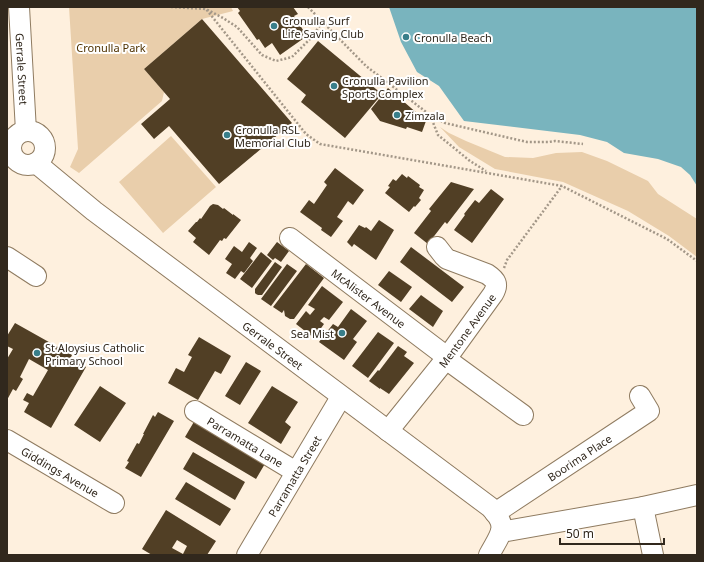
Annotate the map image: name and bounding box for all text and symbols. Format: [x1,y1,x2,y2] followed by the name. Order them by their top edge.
[282,13,364,41] place label: Cronulla Surf Life Saving Club
[269,21,279,31] marker: Cronulla Surf Life Saving Club
[414,30,492,45] place label: Cronulla Beach
[401,32,411,42] marker: Cronulla Beach
[13,33,32,105] street label: Gerrale Street
[76,40,146,55] park label: Cronulla Park
[342,73,429,101] place label: Cronulla Pavilion Sports Complex
[329,81,339,91] marker: Cronulla Pavilion Sports Complex
[405,108,445,123] place label: Zimzala
[392,110,402,120] marker: Zimzala
[235,122,311,150] place label: Cronulla RSL Memorial Club
[222,130,232,140] marker: Cronulla RSL Memorial Club
[329,265,409,331] street label: McAlister Avenue
[435,290,499,370] street label: Mentone Avenue
[240,317,307,373] street label: Gerrale Street
[291,326,334,341] place label: Sea Mist
[337,328,347,338] marker: Sea Mist
[45,340,144,368] place label: St Aloysius Catholic Primary School
[32,348,42,358] marker: St Aloysius Catholic Primary School
[205,413,286,470] street label: Parramatta Lane
[544,430,614,484] street label: Boorima Place
[264,432,324,519] street label: Parramatta Street
[19,443,102,500] street label: Giddings Avenue
[560,520,664,546] scale bar
[566,525,594,542] text: 50 m

